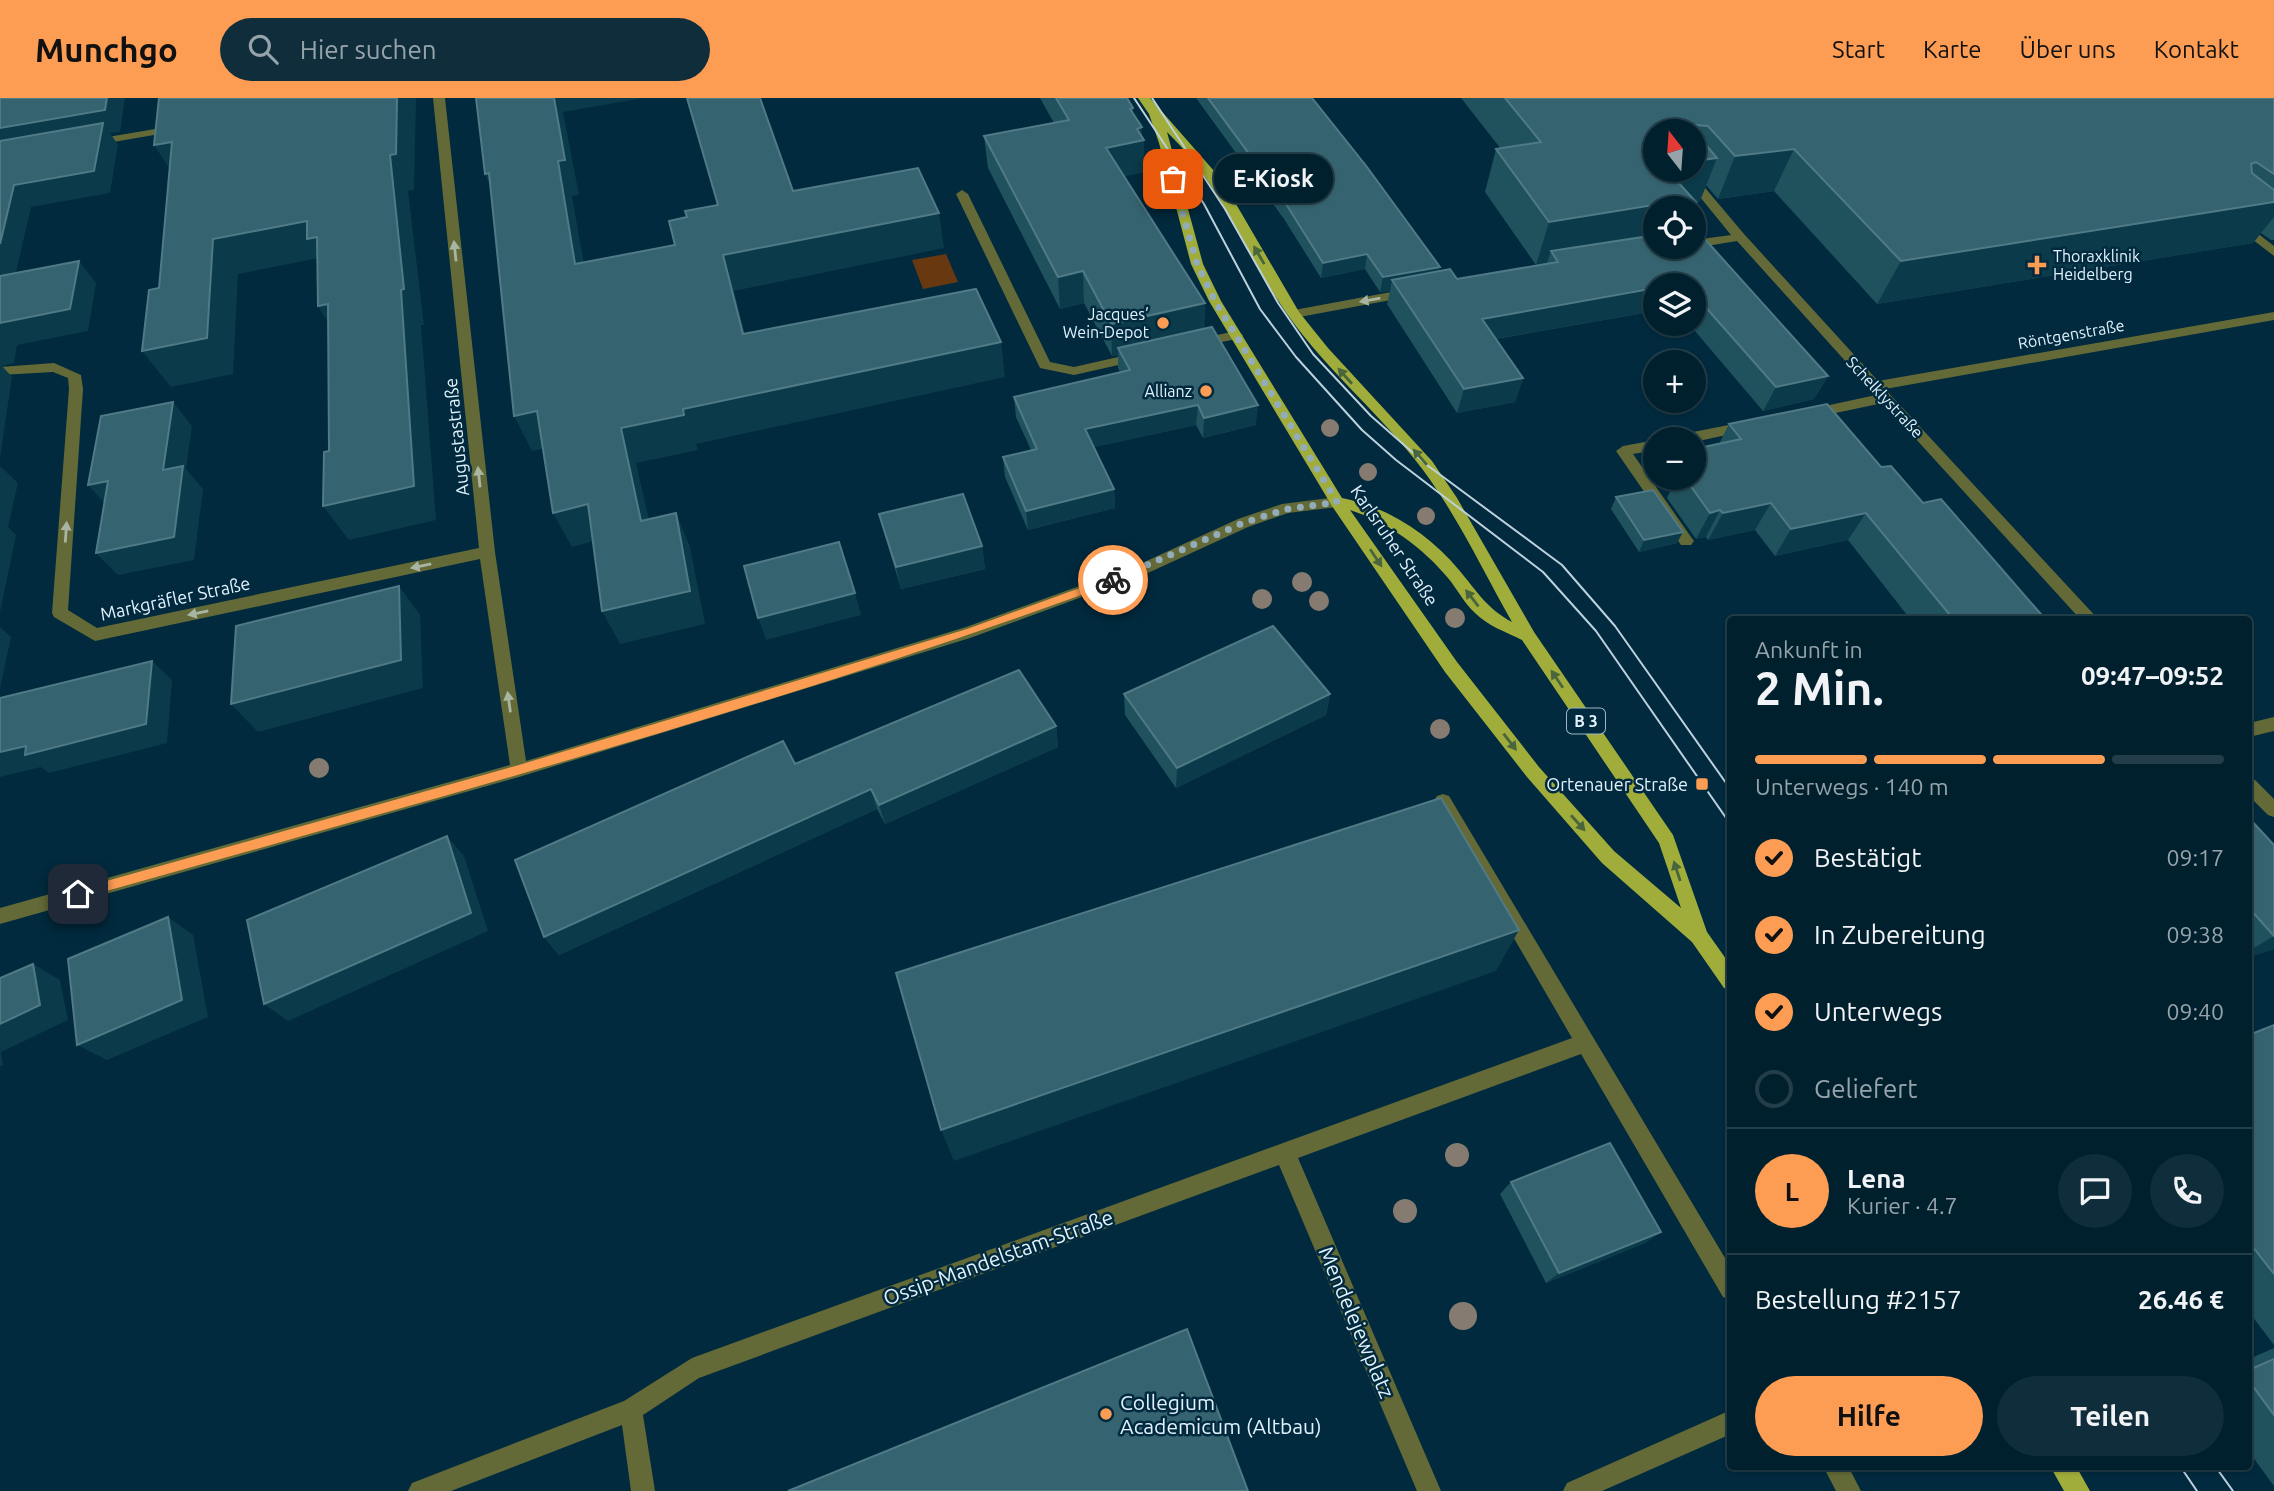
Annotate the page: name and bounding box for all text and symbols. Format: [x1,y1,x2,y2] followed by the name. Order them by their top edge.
[220,18,710,81] search box
[244,30,282,68] icon: search
[35,31,178,68] text: Munchgo
[300,35,437,64] text: Hier suchen
[1832,36,1885,63] text: Start
[1923,36,1982,63] text: Karte
[2020,36,2116,63] text: Über uns
[2154,36,2239,63] text: Kontakt
[1643,119,1706,182] north arrow
[1643,119,1706,490] map controls
[1143,149,1203,209] pin
[1215,154,1334,204] callout: E-Kiosk
[1154,160,1192,198] icon: bag
[1233,166,1314,191] text: E-Kiosk
[1643,196,1706,259] button: locate
[449,240,460,262] one-way arrow
[1253,245,1265,264] one-way arrow
[2053,247,2140,283] place label: Thoraxklinik Heidelberg
[2027,255,2047,275] marker: Thoraxklinik Heidelberg
[1643,273,1706,336] button: layers
[1358,295,1380,306] one-way arrow
[1063,305,1150,341] place label: Jacques’ Wein-Depot
[1155,315,1171,331] marker: Jacques’ Wein-Depot
[2016,316,2126,352] street label: Röntgenstraße
[1643,350,1706,413] button: +
[1843,353,1927,441] street label: Schelklystraße
[1337,367,1353,384] one-way arrow
[440,377,472,497] street label: Augustastraße
[1145,382,1192,400] place label: Allianz
[1198,383,1214,399] marker: Allianz
[1643,427,1706,490] button: −
[1412,448,1428,466] one-way arrow
[474,466,485,488] one-way arrow
[1347,481,1443,609] street label: Karlsruher Straße
[61,521,72,543] one-way arrow
[1078,545,1148,615] courier
[1369,549,1383,567] one-way arrow
[410,561,432,572] one-way arrow
[1094,561,1132,599] icon: bike
[98,572,252,624] street label: Markgräfler Straße
[1465,590,1480,608] one-way arrow
[187,608,209,619] one-way arrow
[1755,637,1863,662] text: Ankunft in
[2081,661,2224,690] text: 09:47–09:52
[1755,662,1884,714] text: 2 Min.
[1550,670,1564,688] one-way arrow
[503,691,514,713] one-way arrow
[1567,708,1605,734] road number: B 3
[1502,733,1516,751] one-way arrow
[1546,774,1688,794] place label: Ortenauer Straße
[1755,774,1949,799] text: Unterwegs · 140 m
[1694,776,1710,792] marker: Ortenauer Straße
[1570,814,1586,832] one-way arrow
[1755,839,1793,877] icon: check
[1814,843,1921,872] text: Bestätigt
[2166,845,2224,870] text: 09:17
[1671,860,1682,881] one-way arrow
[48,864,108,924] pin
[59,875,97,913] icon: home
[1755,916,1793,954] icon: check
[1814,920,1986,949] text: In Zubereitung
[2166,922,2224,947] text: 09:38
[1755,993,1793,1031] icon: check
[1814,997,1942,1026] text: Unterwegs
[2166,999,2224,1024] text: 09:40
[1814,1074,1917,1103] text: Geliefert
[2058,1154,2132,1228] button: chat
[2150,1154,2224,1228] button: phone
[1847,1164,1906,1193] text: Lena
[1785,1177,1799,1206] text: L
[1847,1193,1958,1218] text: Kurier · 4.7
[880,1204,1116,1310] street label: Ossip-Mandelstam-Straße
[1314,1243,1400,1401] street label: Mendelejewplatz
[1755,1285,1962,1314] text: Bestellung #2157
[2138,1285,2224,1314] text: 26.46 €
[1755,1376,1983,1456] button: Hilfe
[1997,1376,2224,1456] button: Teilen
[1120,1390,1322,1438] place label: Collegium Academicum (Altbau)
[1098,1406,1114,1422] marker: Collegium Academicum (Altbau)

